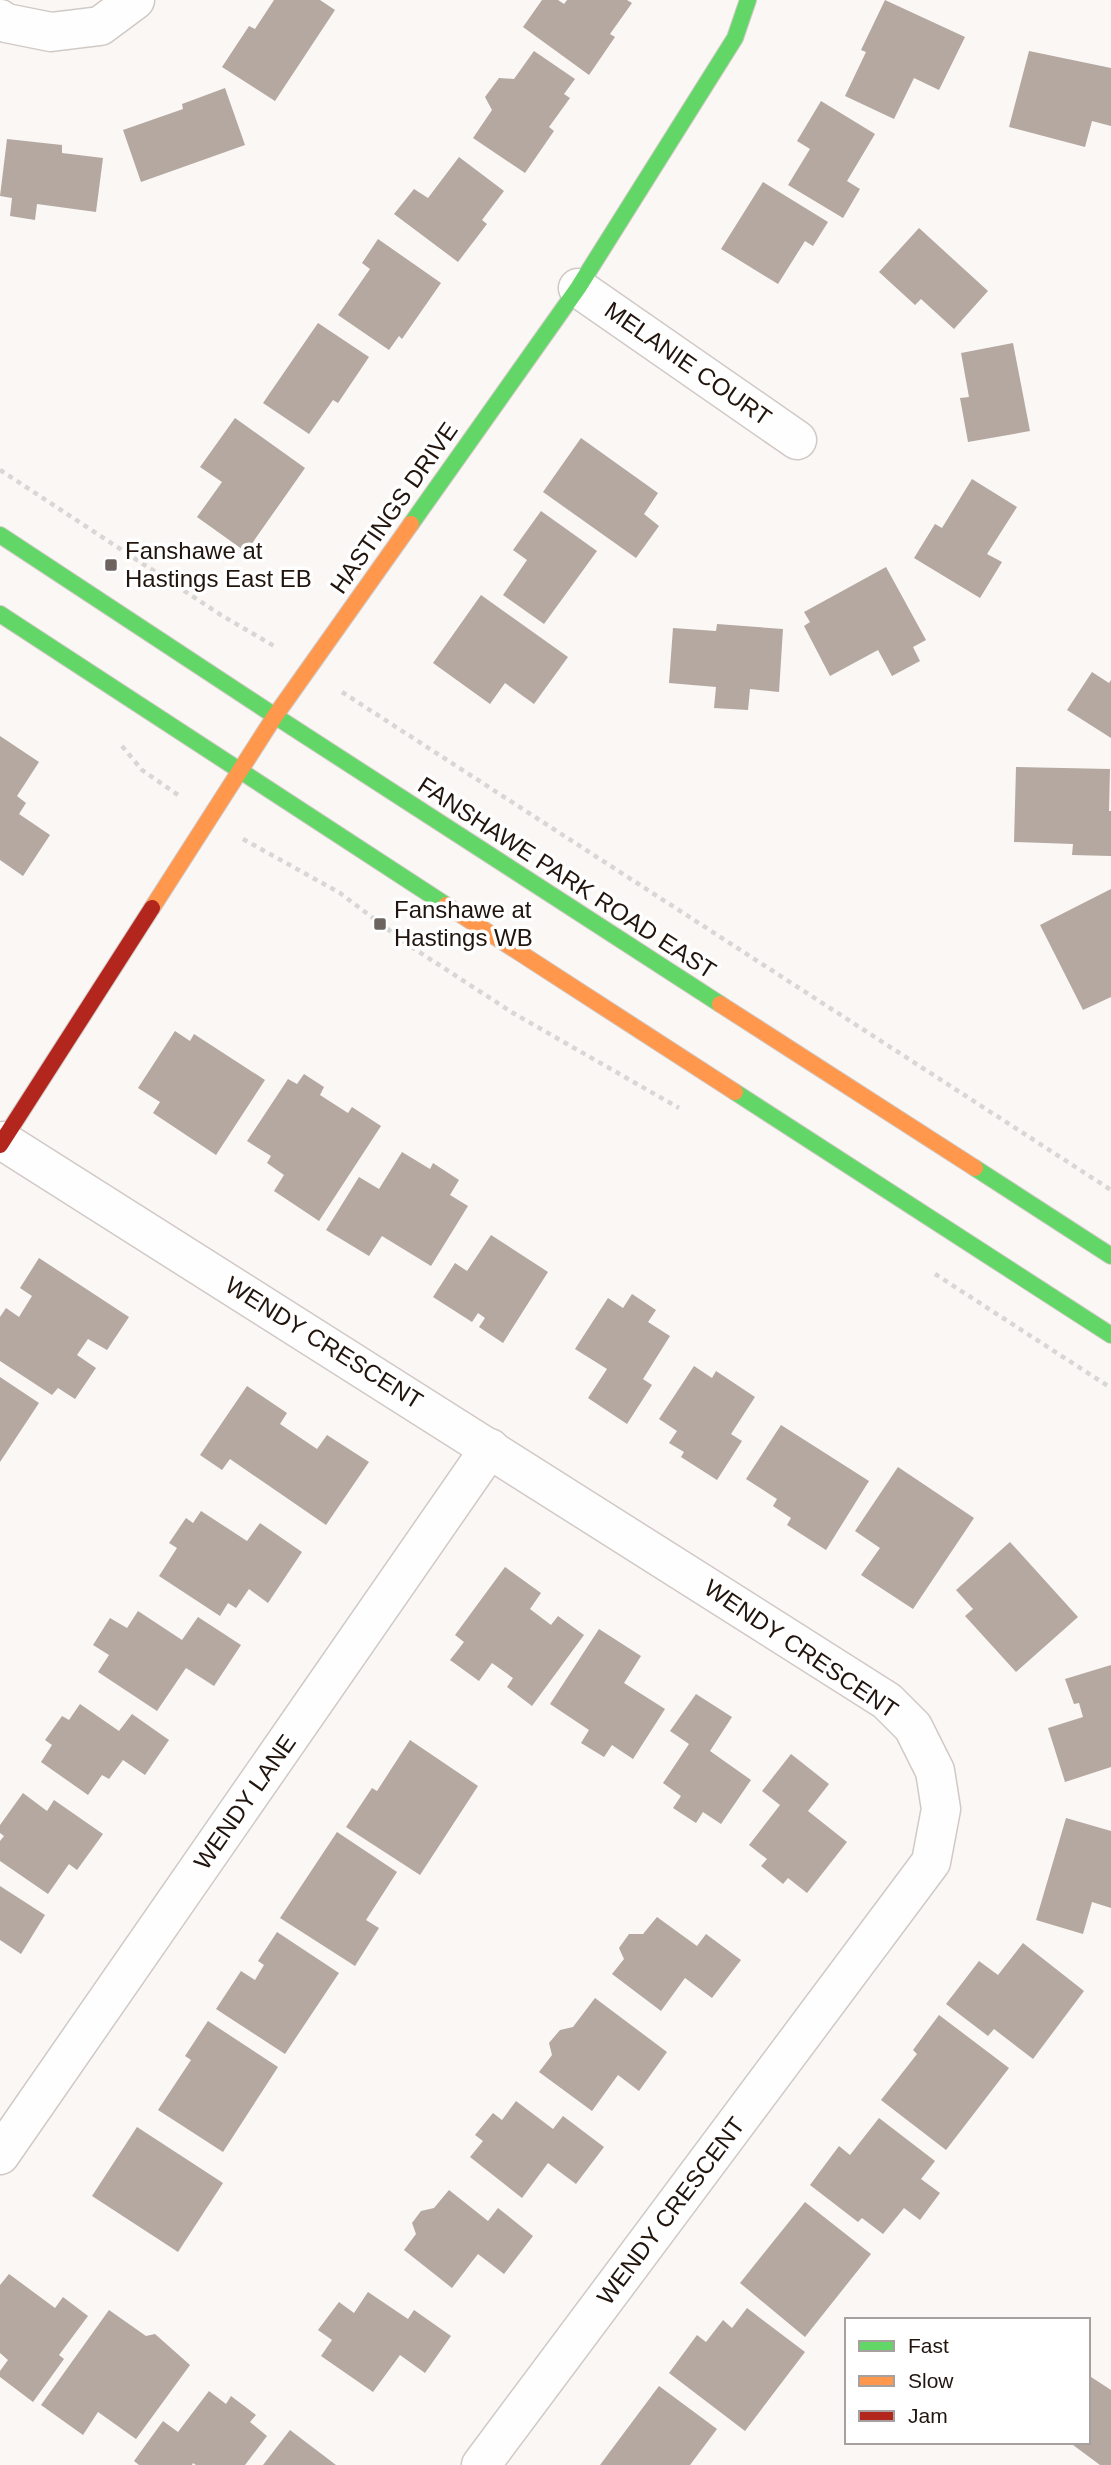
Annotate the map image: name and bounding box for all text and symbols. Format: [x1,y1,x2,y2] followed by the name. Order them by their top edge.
[600,296,777,431] street label: MELANIE COURT
[324,417,463,598] street label: HASTINGS DRIVE
[125,537,312,592] place label: Fanshawe at Hastings East EB
[103,557,119,573] marker: Fanshawe at Hastings East EB
[413,771,721,984] street label: FANSHAWE PARK ROAD EAST
[394,896,533,951] place label: Fanshawe at Hastings WB
[372,916,388,932] marker: Fanshawe at Hastings WB
[221,1271,428,1415] street label: WENDY CRESCENT
[699,1574,903,1724] street label: WENDY CRESCENT
[188,1729,301,1874] street label: WENDY LANE
[591,2111,750,2310] street label: WENDY CRESCENT
[845,2318,1090,2444] legend
[908,2334,949,2357] text: Fast
[908,2369,954,2392] text: Slow
[908,2404,948,2427] text: Jam

